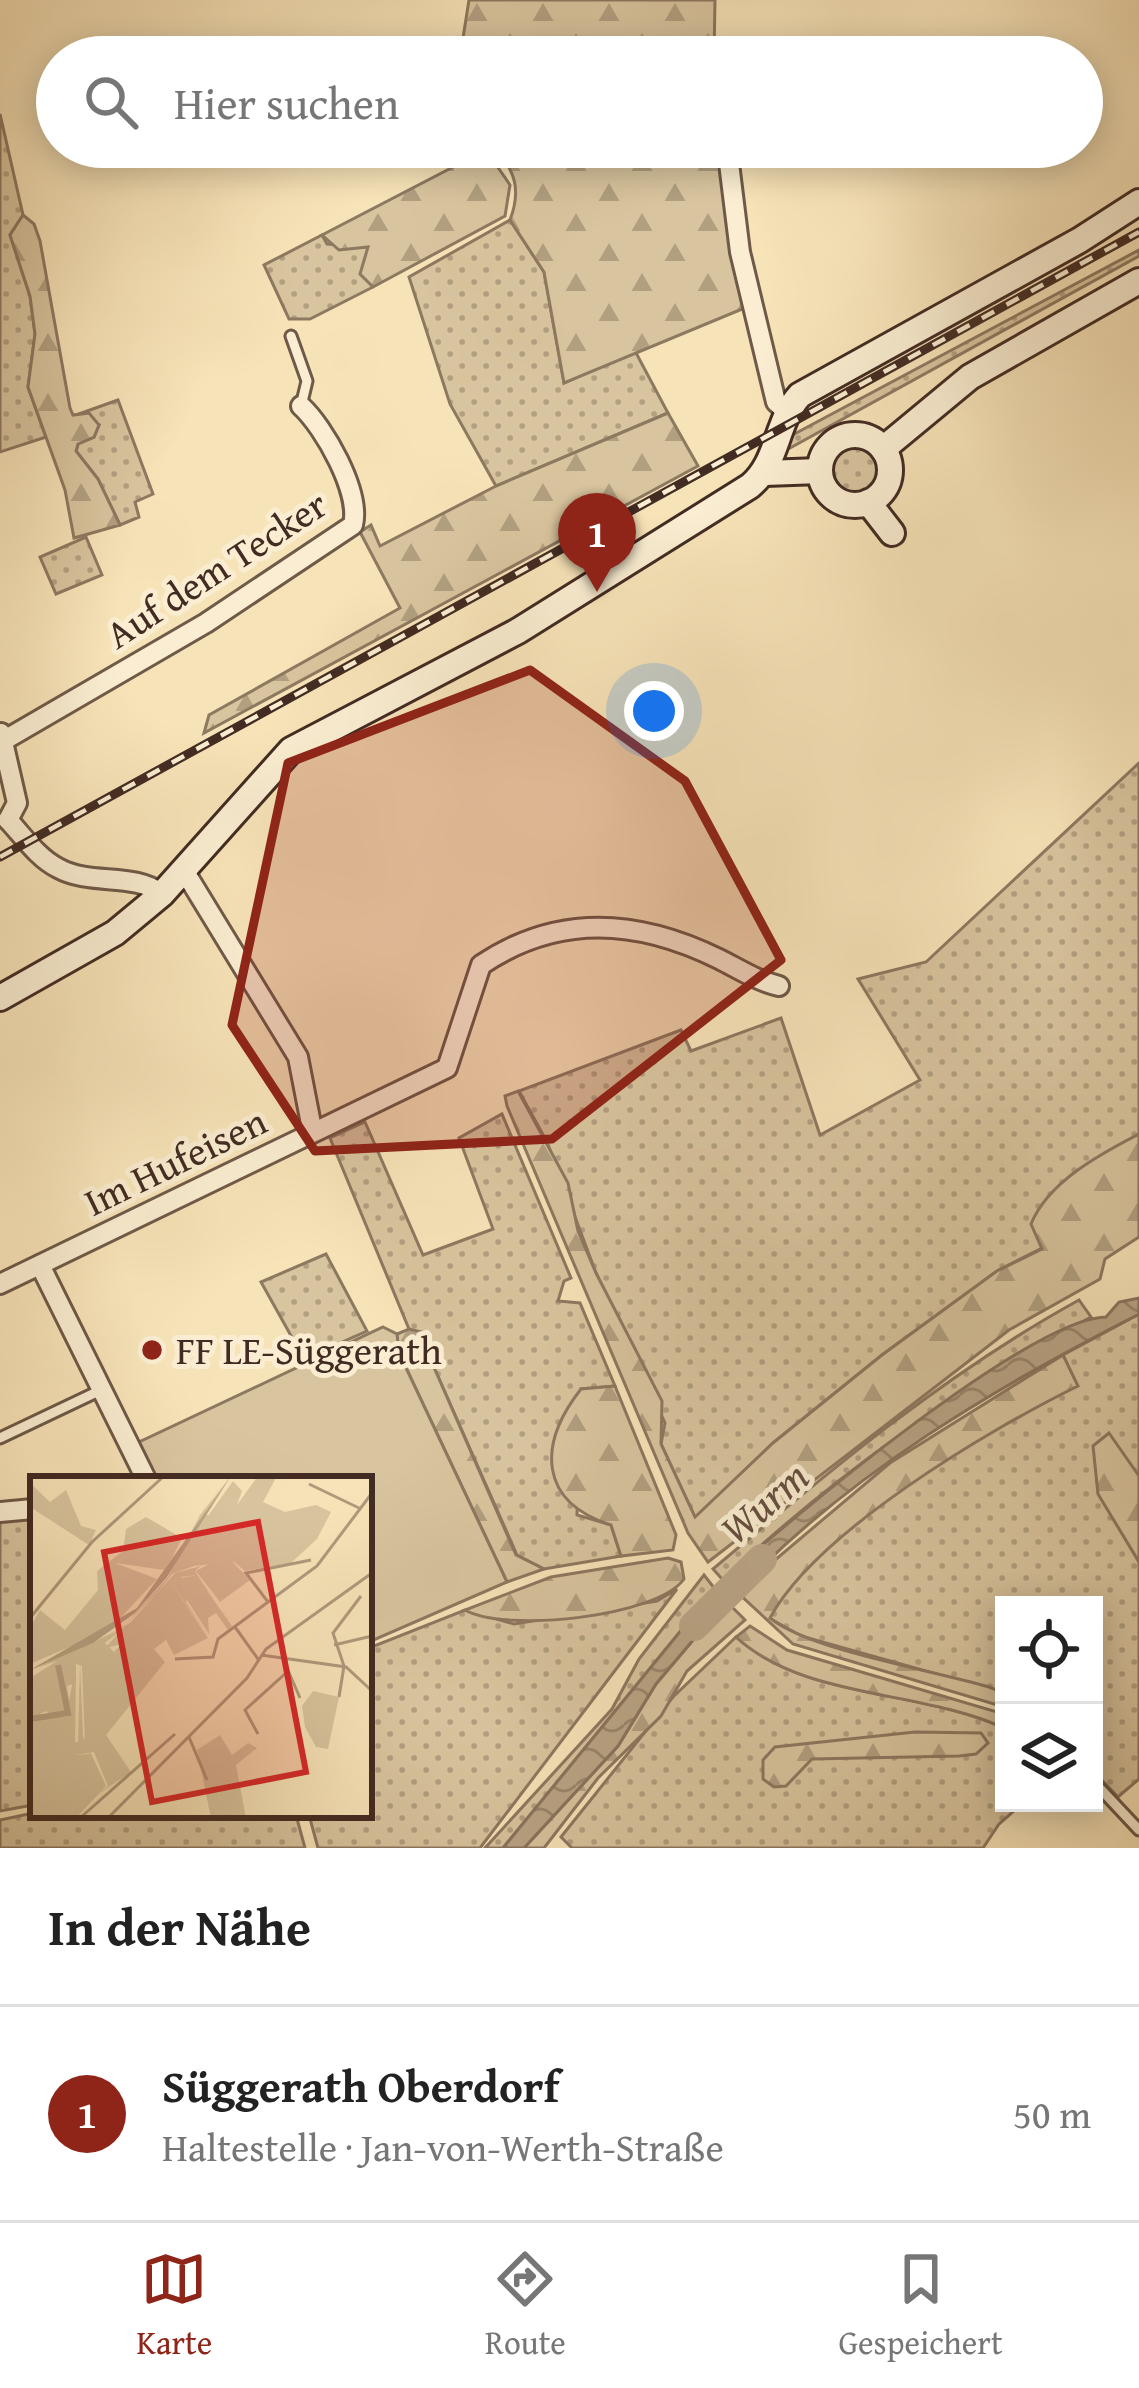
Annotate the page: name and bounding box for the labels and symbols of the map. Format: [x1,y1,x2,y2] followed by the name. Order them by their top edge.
[94,475,338,662] street label: Auf dem Tecker
[558,493,636,592] pin: 1
[624,681,684,741] your location
[74,1092,276,1229] street label: Im Hufeisen
[176,1321,442,1378] place label: FF LE-Süggerath
[139,1337,165,1363] marker: FF LE-Süggerath
[706,1446,822,1558] water label: Wurm
[30,1476,372,1818] inset map

